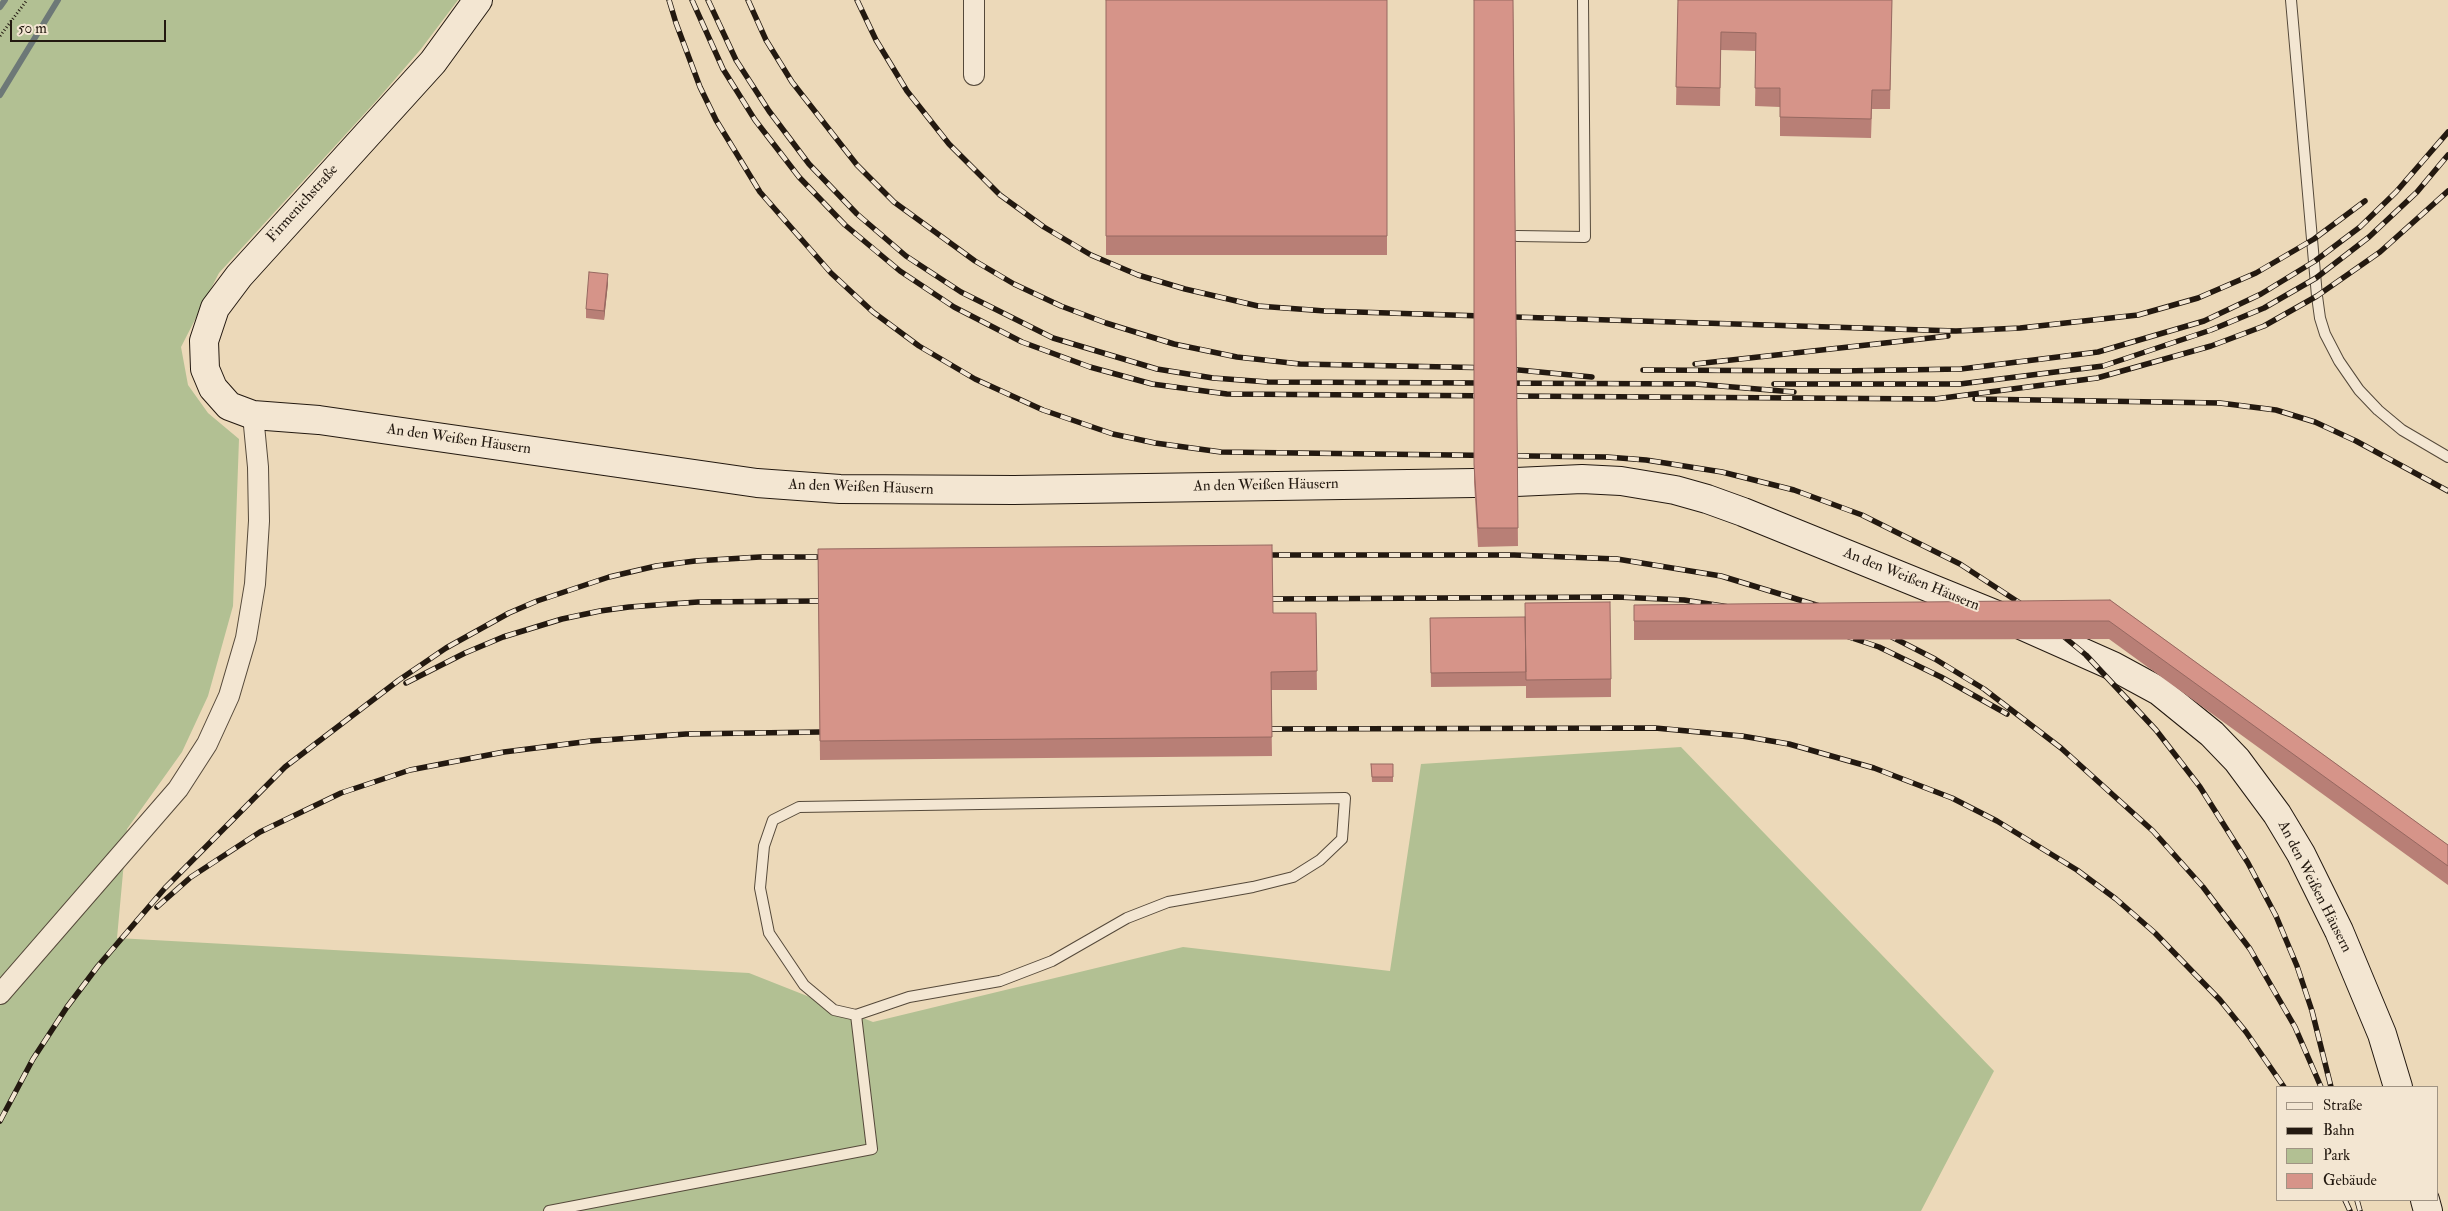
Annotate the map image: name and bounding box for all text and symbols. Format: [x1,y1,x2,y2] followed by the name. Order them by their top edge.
[12,10,169,42] scale bar
[18,19,47,38] text: 50 m
[263,161,343,247] street label: Firmenichstraße
[386,421,532,459] street label: An den Weißen Häusern
[788,476,934,500] street label: An den Weißen Häusern
[1193,476,1339,496] street label: An den Weißen Häusern
[1840,544,1982,616] street label: An den Weißen Häusern
[2273,818,2355,956] street label: An den Weißen Häusern
[2276,1086,2438,1201] legend
[2323,1096,2362,1115] text: Straße
[2323,1121,2355,1140] text: Bahn
[2323,1146,2350,1165] text: Park
[2323,1171,2377,1190] text: Gebäude

